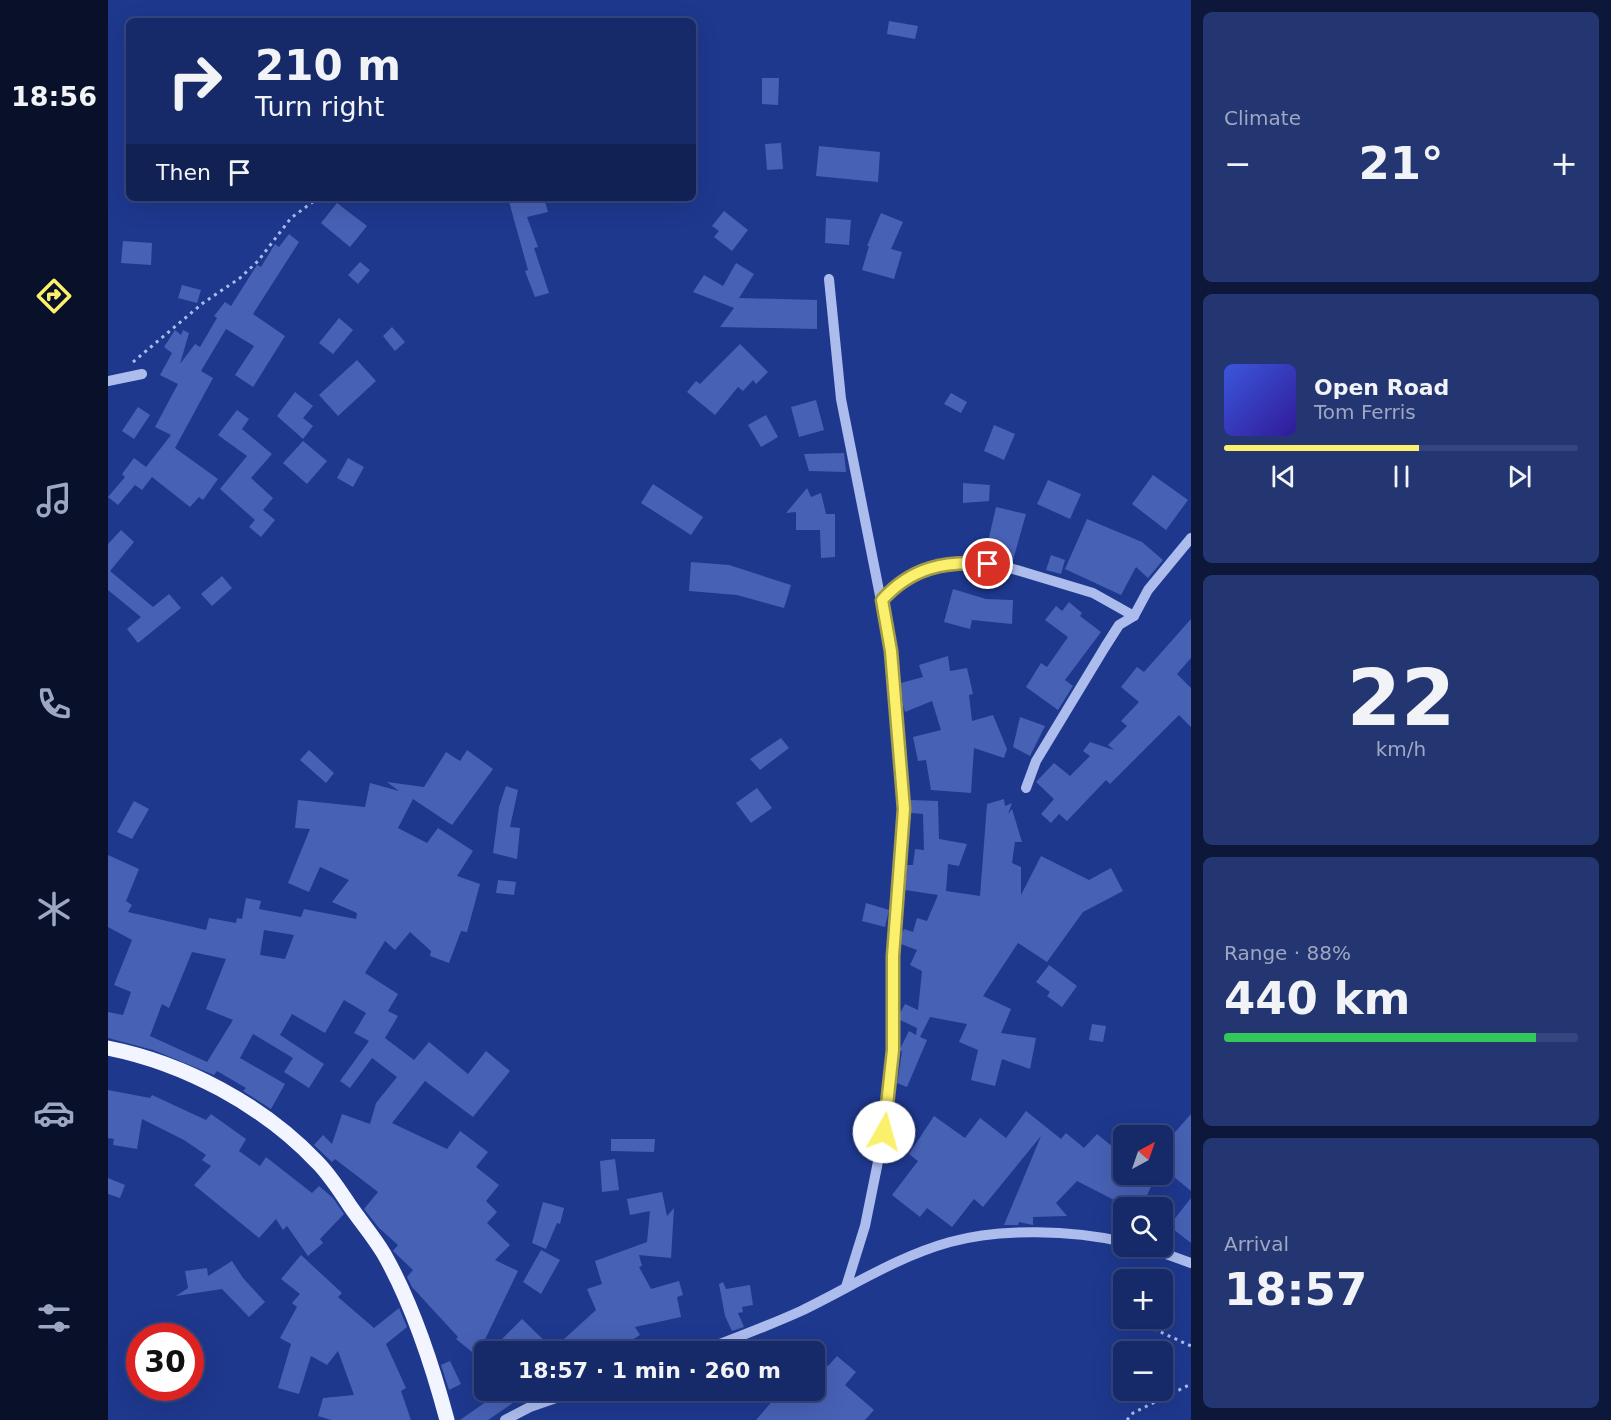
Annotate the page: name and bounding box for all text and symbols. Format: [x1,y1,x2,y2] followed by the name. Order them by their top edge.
[255,41,401,90] text: 210 m
[156,42,234,120] icon: right
[11,81,97,112] text: 18:56
[255,91,384,122] text: Turn right
[1224,106,1301,130] text: Climate
[1358,137,1444,190] text: 21°
[1224,144,1252,183] text: −
[1550,144,1578,183] text: +
[223,156,256,189] icon: arrive
[156,160,211,185] text: Then
[33,275,75,317] icon: directions
[1314,375,1449,400] text: Open Road
[1314,400,1416,424] text: Tom Ferris
[1267,460,1300,493] icon: previous
[1385,460,1418,493] icon: pause
[1503,460,1536,493] icon: next
[33,479,75,521] icon: music
[962,538,1013,589] pin
[971,547,1004,580] icon: arrive
[1347,653,1455,743] text: 22
[33,683,75,725] icon: phone
[1376,737,1426,761] text: km/h
[33,888,75,930] icon: climate
[1224,941,1351,965] text: Range · 88%
[1224,972,1410,1025] text: 440 km
[33,1092,75,1134] icon: car
[852,1100,916,1164] position arrow
[1113,1125,1173,1185] north arrow
[1113,1125,1173,1401] map controls
[1113,1197,1173,1257] button: search
[1224,1232,1289,1256] text: Arrival
[1224,1263,1367,1316] text: 18:57
[1113,1269,1173,1329] button: +
[33,1297,75,1339] icon: filters
[126,1323,204,1401] speed limit sign: 30
[1113,1341,1173,1401] button: −
[518,1358,781,1383] text: 18:57 · 1 min · 260 m

